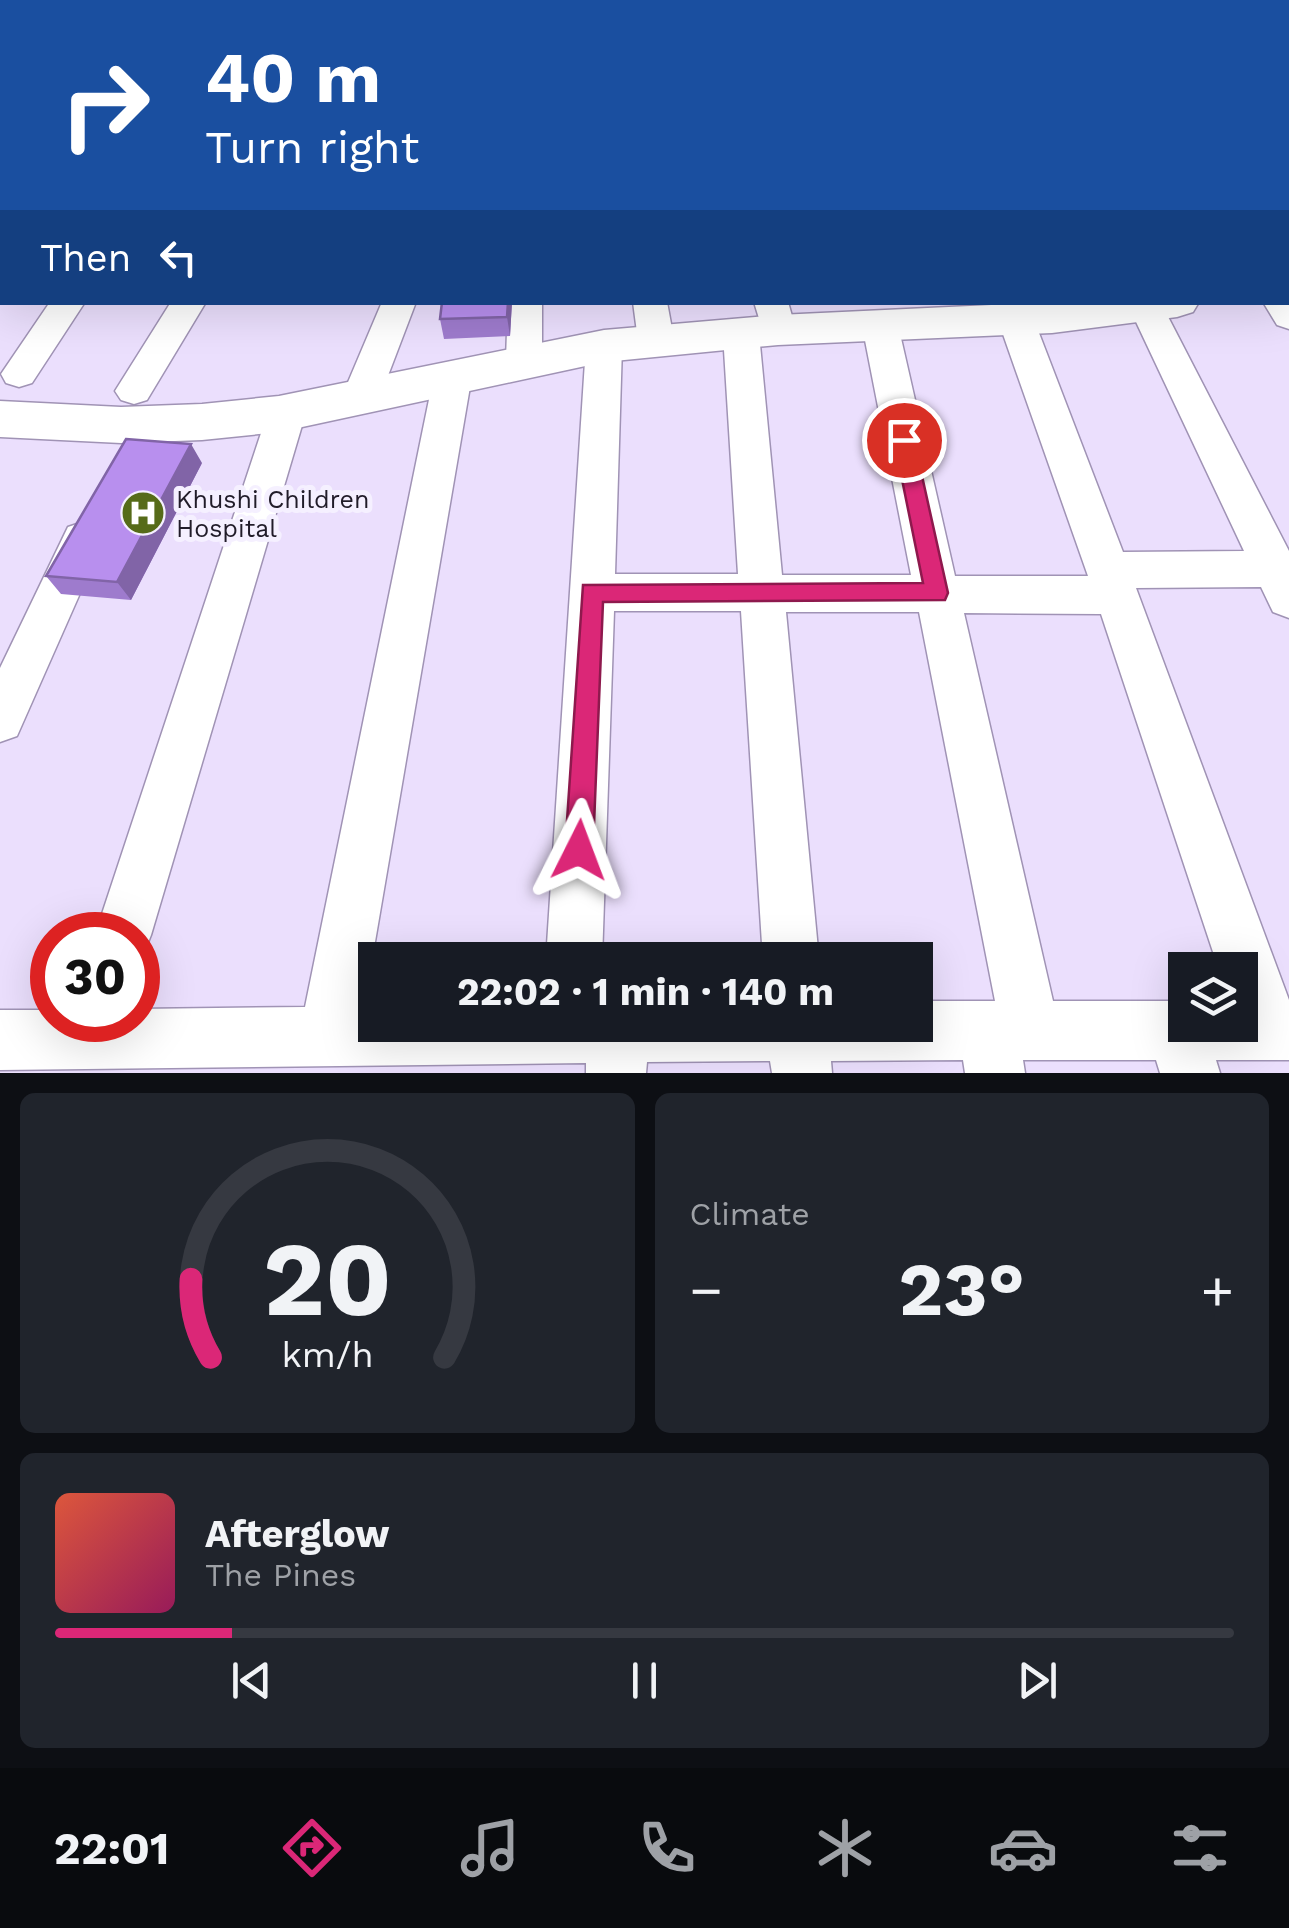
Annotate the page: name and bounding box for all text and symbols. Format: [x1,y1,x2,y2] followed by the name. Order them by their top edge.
[205,37,381,119] text: 40 m
[40,40,170,170] icon: right
[205,121,419,174] text: Turn right
[151,230,206,285] icon: left
[40,236,131,280] text: Then
[862,398,947,483] pin
[877,413,932,468] icon: arrive
[176,485,369,543] place label: Khushi Children Hospital
[120,490,166,536] hospital icon: Khushi Children Hospital
[527,798,631,902] position arrow
[30,912,160,1042] speed limit sign: 30
[1168,952,1258,1042] map controls
[1168,952,1258,1042] button: layers
[457,970,834,1014] text: 22:02 · 1 min · 140 m
[690,1195,810,1233] text: Climate
[263,1218,392,1340] text: 20
[899,1245,1025,1333] text: 23°
[690,1258,723,1322] text: −
[1201,1258,1234,1322] text: +
[281,1334,373,1376] text: km/h
[205,1512,390,1556] text: Afterglow
[205,1556,356,1594] text: The Pines
[224,1653,279,1708] icon: previous
[617,1653,672,1708] icon: pause
[1010,1653,1065,1708] icon: next
[277,1813,347,1883] icon: directions
[455,1813,525,1883] icon: music
[632,1813,702,1883] icon: phone
[810,1813,880,1883] icon: climate
[988,1813,1058,1883] icon: car
[1165,1813,1235,1883] icon: filters
[54,1822,169,1875] text: 22:01

